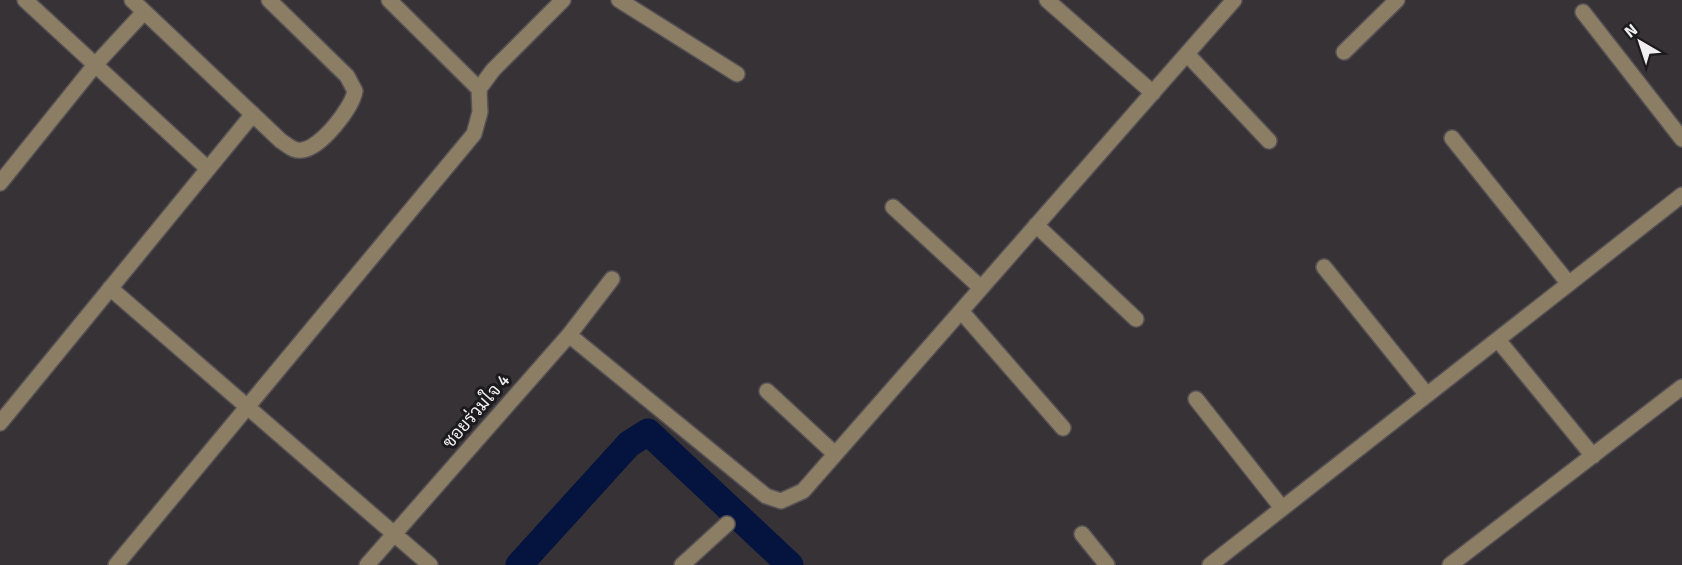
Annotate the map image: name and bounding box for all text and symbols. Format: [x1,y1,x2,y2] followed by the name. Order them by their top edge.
[1610,12,1670,72] north arrow
[1621,20,1642,42] text: N
[436,368,514,453] street label: ซอยร่วมใจ 4

